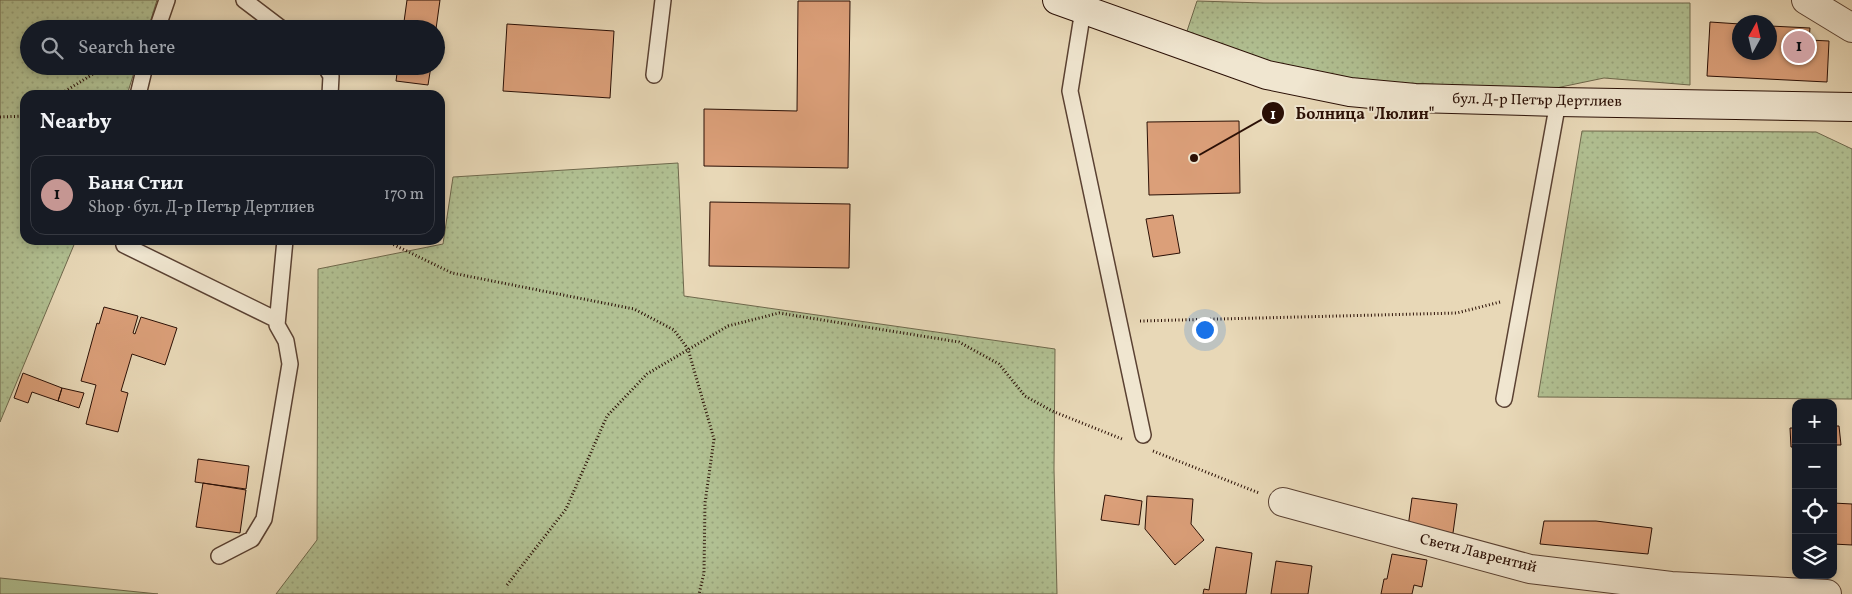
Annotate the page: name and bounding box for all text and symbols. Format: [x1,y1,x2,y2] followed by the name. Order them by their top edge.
[1732,15,1777,60] north arrow
[20,20,445,75] search box
[1783,28,1815,66] pin: 1
[38,34,66,62] icon: search
[78,35,175,61] text: Search here
[1452,89,1622,113] street label: бул. Д-р Петър Дертлиев
[1261,98,1445,129] callout: Болница "Люлин"
[1296,104,1434,126] text: Болница "Люлин"
[1270,105,1276,126] text: 1
[40,108,111,137] text: Nearby
[88,171,183,197] text: Баня Стил
[54,184,60,206] text: 1
[384,184,424,206] text: 170 m
[88,197,315,219] text: Shop · бул. Д-р Петър Дертлиев
[1192,317,1218,343] your location
[1792,399,1837,579] map controls
[1792,399,1837,444] button: +
[1792,444,1837,489] button: −
[1792,489,1837,534] button: locate
[1417,529,1539,579] street label: Свети Лаврентий
[1792,534,1837,579] button: layers

